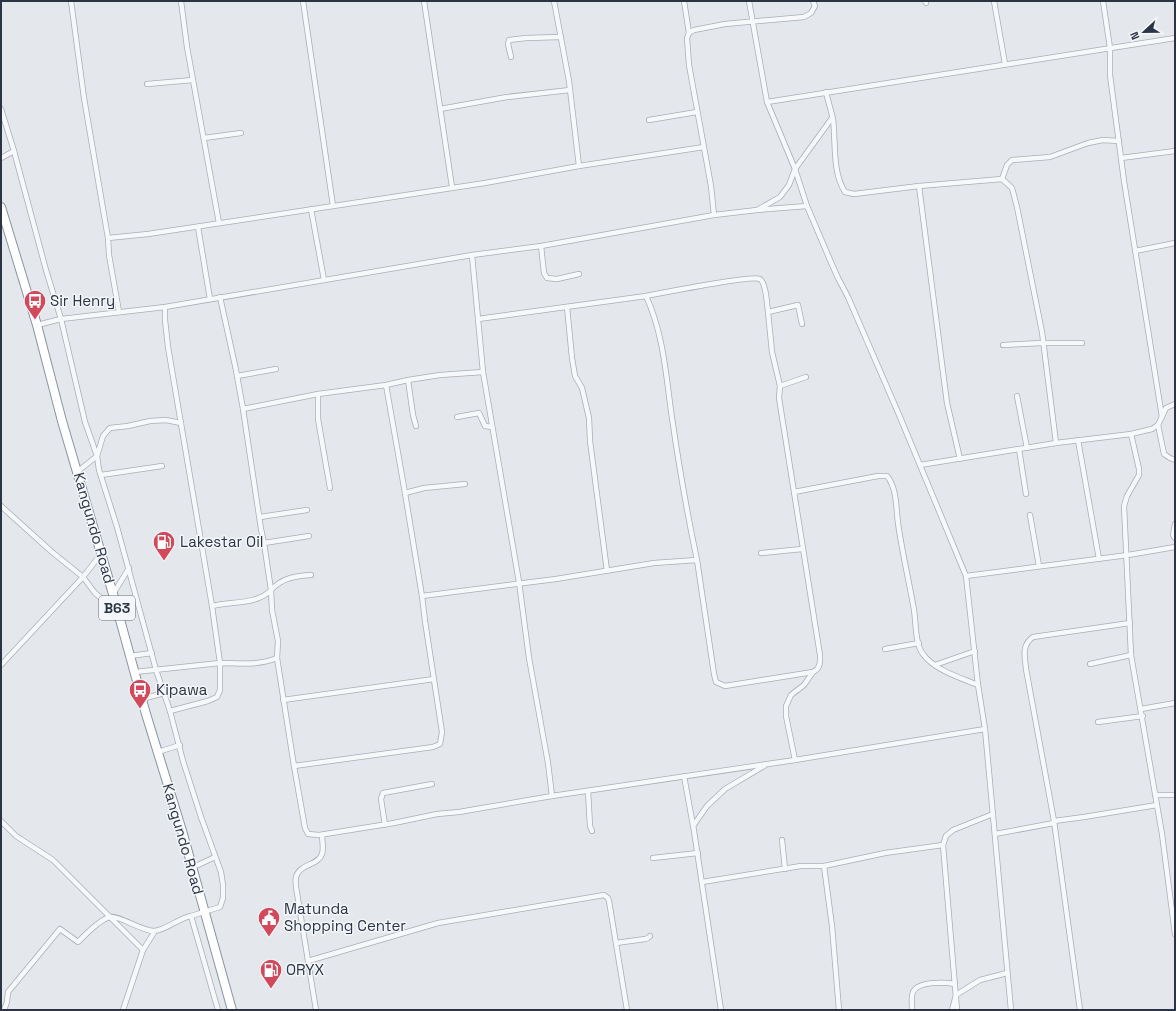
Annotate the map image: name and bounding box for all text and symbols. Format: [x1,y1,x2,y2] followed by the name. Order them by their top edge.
[1124,12,1164,52] north arrow
[1127,30,1143,42] text: N
[22,288,48,321] bus stop icon: Sir Henry
[50,291,115,310] place label: Sir Henry
[70,470,119,586] street label: Kangundo Road
[151,529,177,562] fuel station icon: Lakestar Oil
[180,532,263,551] place label: Lakestar Oil
[99,596,135,620] road number: B63
[127,677,153,710] bus stop icon: Kipawa
[156,680,208,699] place label: Kipawa
[159,781,208,897] street label: Kangundo Road
[284,899,406,935] place label: Matunda Shopping Center
[256,905,282,938] public building icon: Matunda Shopping Center
[258,957,284,990] fuel station icon: ORYX
[286,960,324,979] place label: ORYX

